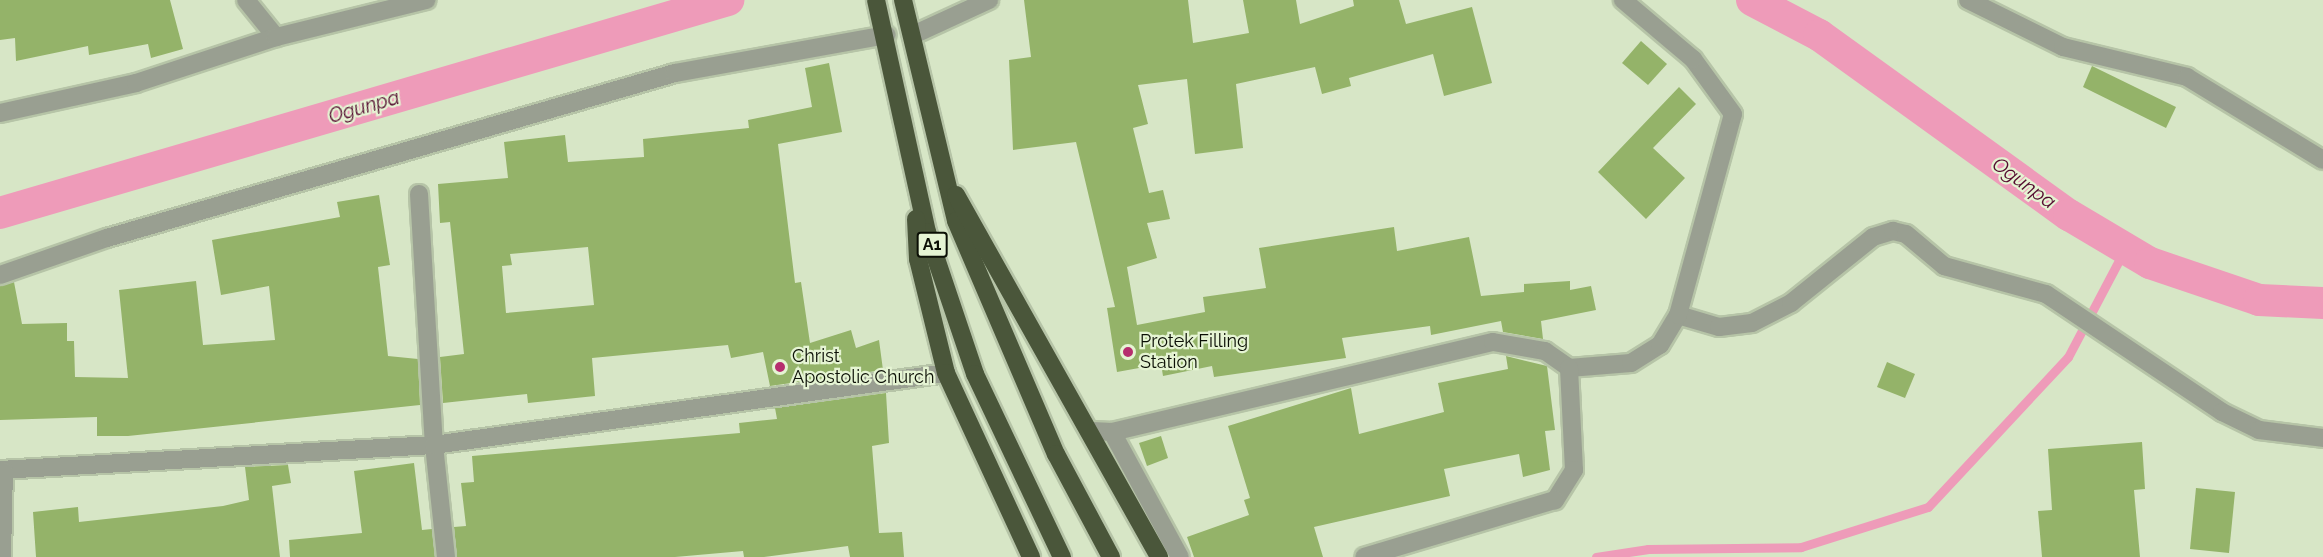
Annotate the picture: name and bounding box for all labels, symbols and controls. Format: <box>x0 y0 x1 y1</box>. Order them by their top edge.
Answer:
water label: Ogunpa <box>326 85 402 129</box>
water label: Ogunpa <box>1988 152 2060 214</box>
road number: A1 <box>916 232 948 258</box>
place label: Protek Filling Station <box>1140 331 1248 374</box>
marker: Protek Filling Station <box>1121 345 1135 359</box>
place label: Christ Apostolic Church <box>792 346 934 388</box>
marker: Christ Apostolic Church <box>773 360 787 374</box>

